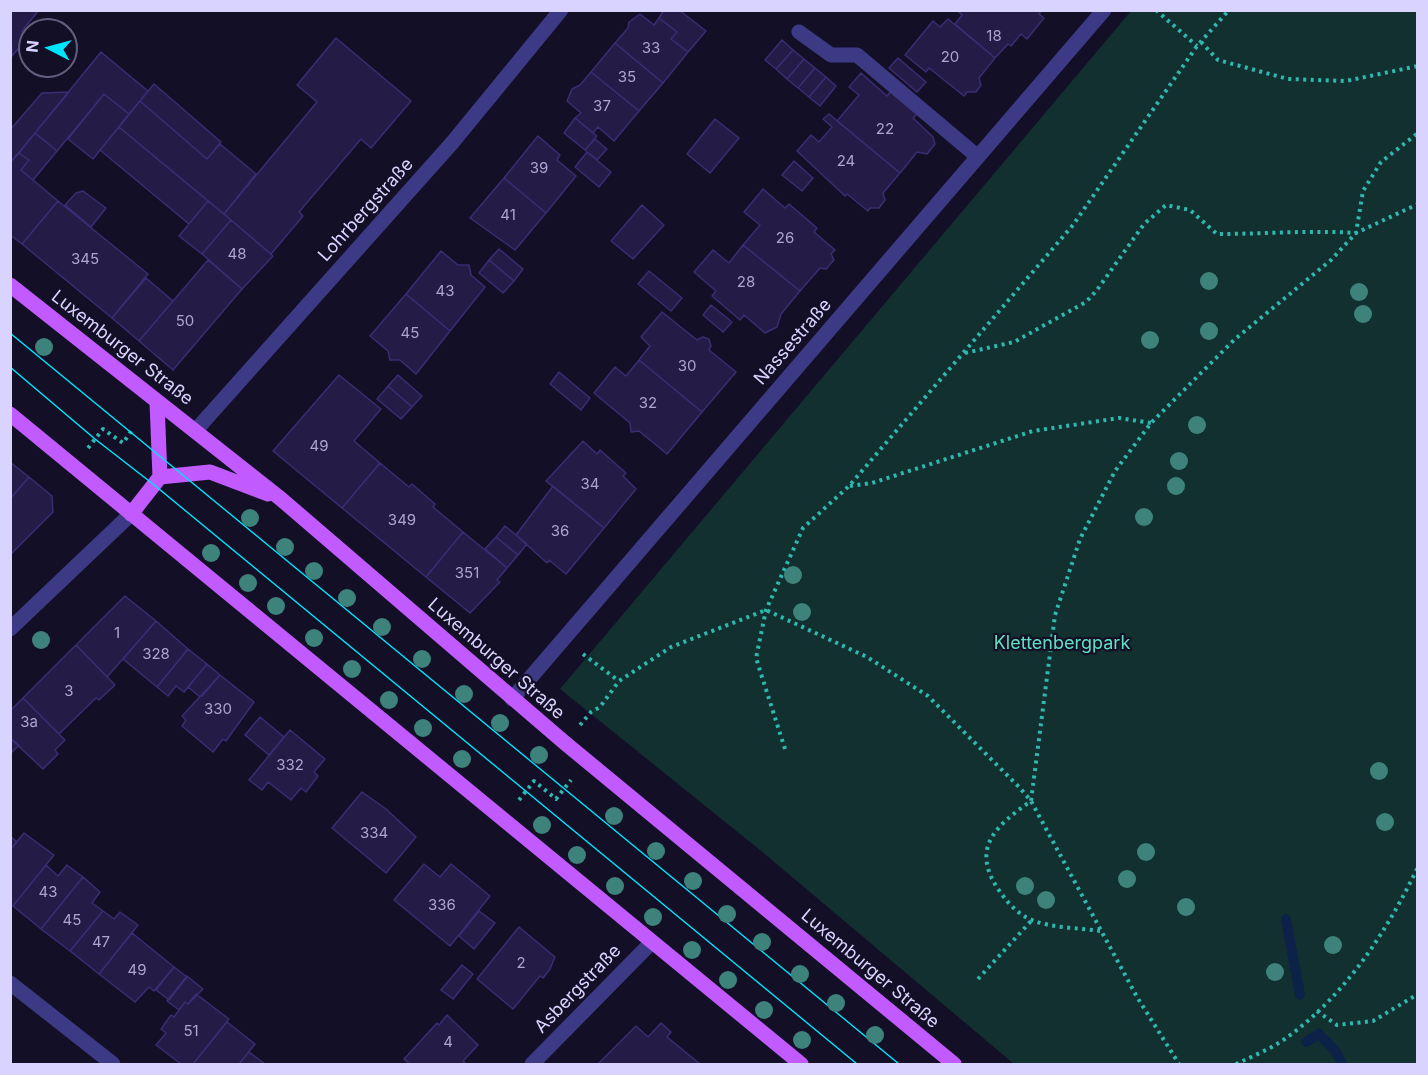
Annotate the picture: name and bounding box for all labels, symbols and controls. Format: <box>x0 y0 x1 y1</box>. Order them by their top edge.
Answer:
north arrow <box>18 18 78 78</box>
house number: 18 <box>986 27 1002 45</box>
text: N <box>22 39 43 53</box>
house number: 33 <box>642 39 660 57</box>
house number: 20 <box>941 48 959 66</box>
house number: 35 <box>618 68 636 86</box>
house number: 37 <box>593 97 611 115</box>
house number: 22 <box>876 120 894 138</box>
house number: 24 <box>837 152 855 170</box>
street label: Lohrbergstraße <box>314 154 418 266</box>
house number: 39 <box>530 159 548 177</box>
house number: 41 <box>500 206 516 224</box>
house number: 26 <box>776 229 794 247</box>
house number: 48 <box>228 245 246 263</box>
house number: 345 <box>71 250 99 268</box>
house number: 28 <box>737 273 755 291</box>
house number: 43 <box>436 282 454 300</box>
street label: Luxemburger Straße <box>47 286 197 410</box>
street label: Nassestraße <box>750 295 836 389</box>
house number: 50 <box>176 312 194 330</box>
house number: 45 <box>401 324 419 342</box>
house number: 30 <box>678 357 696 375</box>
house number: 32 <box>639 394 657 412</box>
house number: 49 <box>310 437 328 455</box>
house number: 34 <box>581 475 599 493</box>
house number: 349 <box>388 511 416 529</box>
house number: 36 <box>551 522 569 540</box>
house number: 351 <box>455 564 479 582</box>
street label: Luxemburger Straße <box>423 594 569 724</box>
house number: 1 <box>114 624 120 642</box>
park label: Klettenbergpark <box>994 633 1130 655</box>
house number: 328 <box>142 645 170 663</box>
house number: 3 <box>64 682 74 700</box>
house number: 330 <box>204 700 232 718</box>
house number: 3a <box>20 713 38 731</box>
house number: 332 <box>276 756 304 774</box>
house number: 334 <box>360 824 388 842</box>
house number: 43 <box>39 883 57 901</box>
house number: 336 <box>428 896 456 914</box>
street label: Luxemburger Straße <box>796 905 944 1033</box>
house number: 45 <box>63 911 81 929</box>
house number: 47 <box>92 933 110 951</box>
street label: Asbergstraße <box>530 940 626 1038</box>
house number: 2 <box>516 954 526 972</box>
house number: 49 <box>128 961 146 979</box>
house number: 51 <box>183 1022 199 1040</box>
house number: 4 <box>443 1033 453 1051</box>

